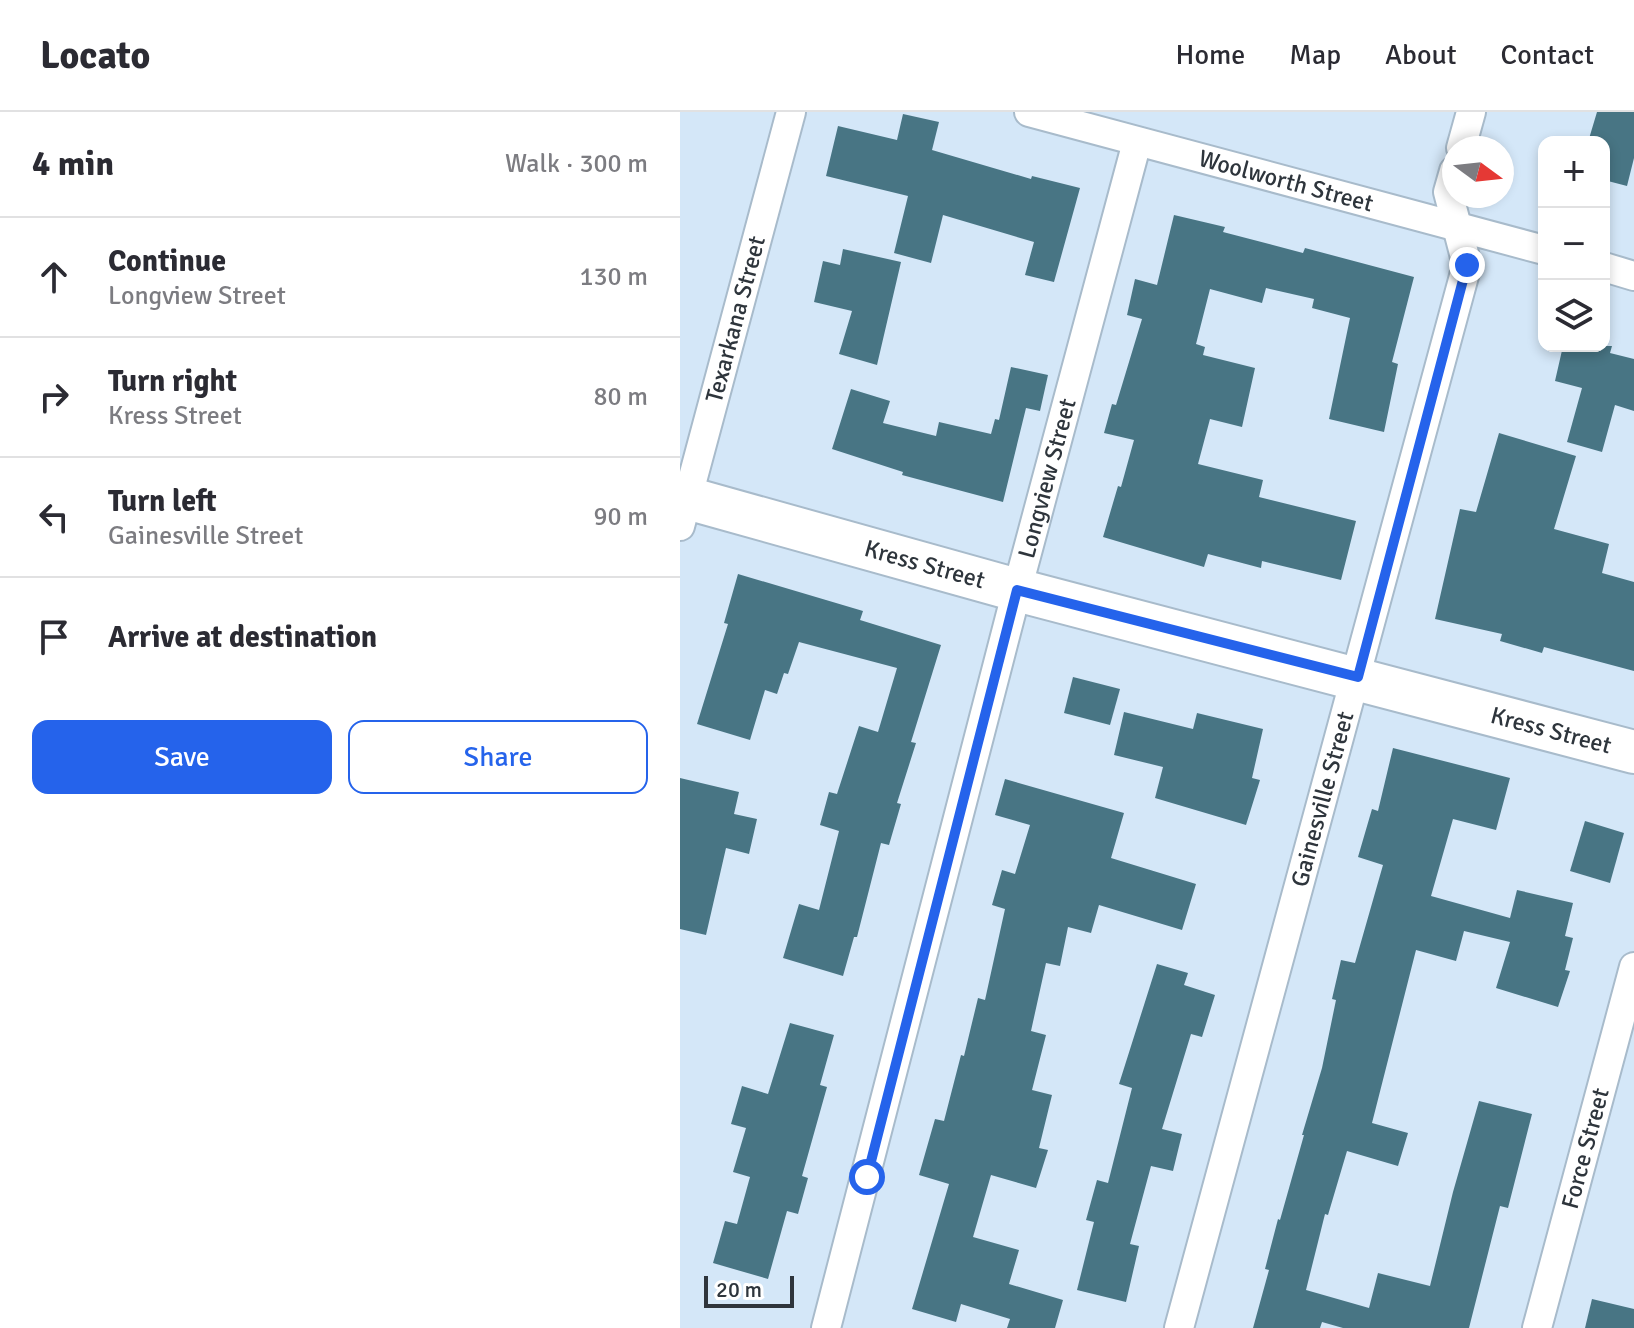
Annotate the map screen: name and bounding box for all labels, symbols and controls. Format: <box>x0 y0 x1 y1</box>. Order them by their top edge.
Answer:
text: Locato <box>40 32 150 79</box>
text: Home <box>1176 38 1245 72</box>
text: Map <box>1289 38 1341 72</box>
text: About <box>1385 38 1457 72</box>
text: Contact <box>1501 38 1594 72</box>
north arrow <box>1442 136 1514 208</box>
map controls <box>1538 136 1610 352</box>
button: + <box>1538 136 1610 208</box>
text: 4 min <box>32 143 114 185</box>
street label: Woolworth Street <box>1195 143 1377 219</box>
text: Walk · 300 m <box>505 148 648 180</box>
button: − <box>1538 208 1610 280</box>
street label: Texarkana Street <box>699 233 772 406</box>
text: Continue <box>108 243 226 280</box>
route end <box>1449 247 1485 283</box>
icon: ahead <box>32 255 76 299</box>
text: 130 m <box>579 261 648 293</box>
text: Longview Street <box>108 280 286 312</box>
button: layers <box>1538 280 1610 352</box>
text: Turn right <box>108 363 237 400</box>
icon: right <box>32 375 76 419</box>
text: 80 m <box>593 381 648 413</box>
street label: Longview Street <box>1011 395 1083 561</box>
text: Kress Street <box>108 400 242 432</box>
text: Turn left <box>108 483 217 520</box>
icon: left <box>32 495 76 539</box>
text: 90 m <box>593 501 648 533</box>
text: Gainesville Street <box>108 520 303 552</box>
street label: Kress Street <box>861 533 988 595</box>
icon: arrive <box>32 615 76 659</box>
text: Arrive at destination <box>108 619 377 656</box>
street label: Kress Street <box>1487 700 1615 760</box>
street label: Gainesville Street <box>1284 708 1360 890</box>
button: Save <box>32 720 332 794</box>
button: Share <box>348 720 648 794</box>
street label: Force Street <box>1555 1085 1616 1212</box>
route start <box>849 1159 885 1195</box>
scale bar <box>704 1272 794 1308</box>
text: 20 m <box>716 1276 762 1303</box>

